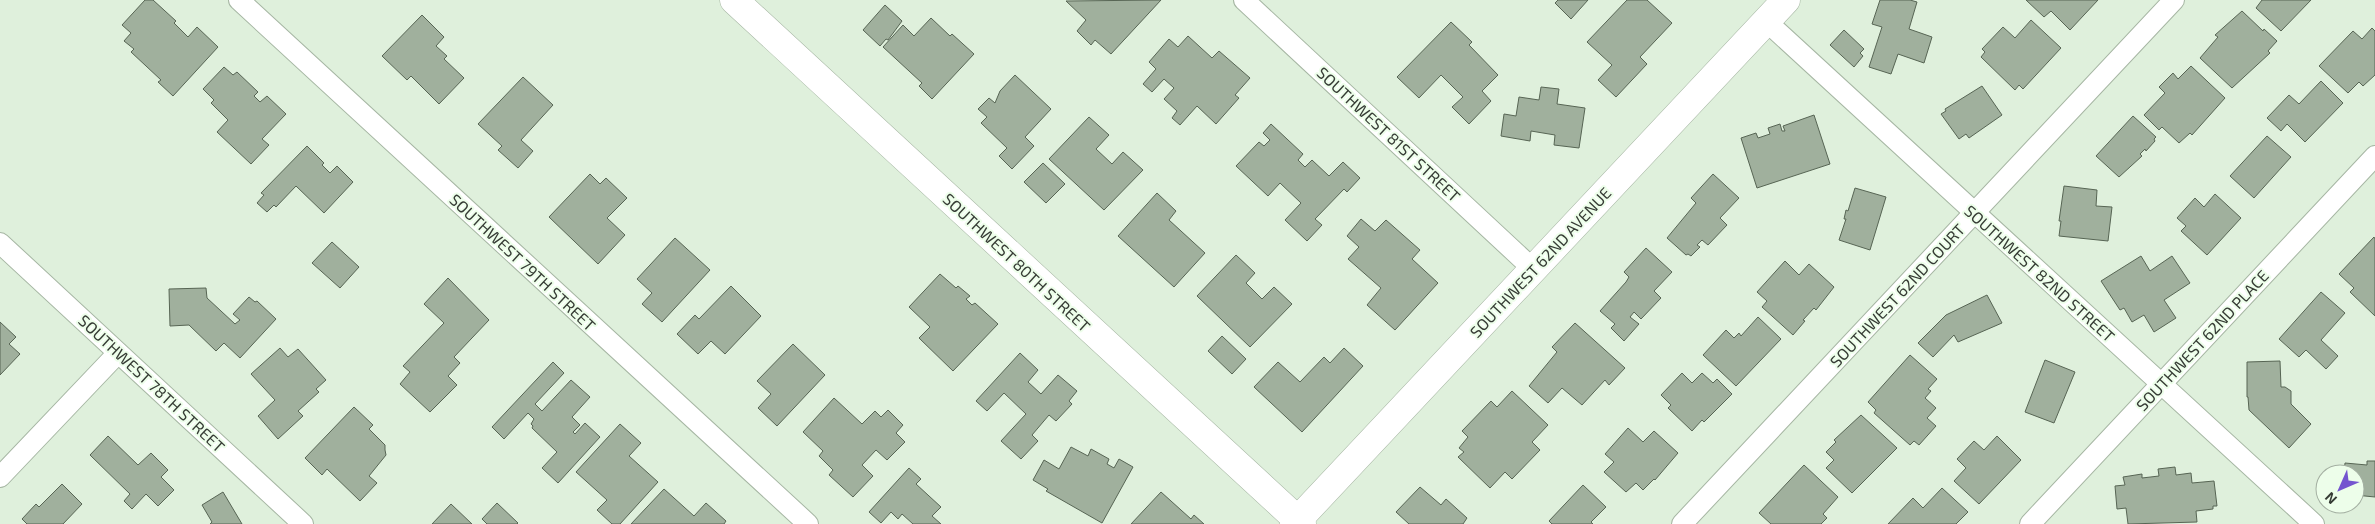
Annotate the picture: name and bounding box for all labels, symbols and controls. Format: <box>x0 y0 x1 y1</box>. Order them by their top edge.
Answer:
street label: SOUTHWEST 81ST STREET <box>1313 63 1465 205</box>
street label: SOUTHWEST 62ND AVENUE <box>1465 183 1615 341</box>
street label: SOUTHWEST 80TH STREET <box>940 189 1094 335</box>
street label: SOUTHWEST 79TH STREET <box>446 190 600 334</box>
street label: SOUTHWEST 82ND STREET <box>1961 201 2119 345</box>
street label: SOUTHWEST 62ND COURT <box>1826 219 1968 371</box>
street label: SOUTHWEST 62ND PLACE <box>2132 266 2272 414</box>
street label: SOUTHWEST 78TH STREET <box>75 310 229 456</box>
north arrow <box>2315 464 2365 514</box>
text: N <box>2321 489 2340 508</box>

